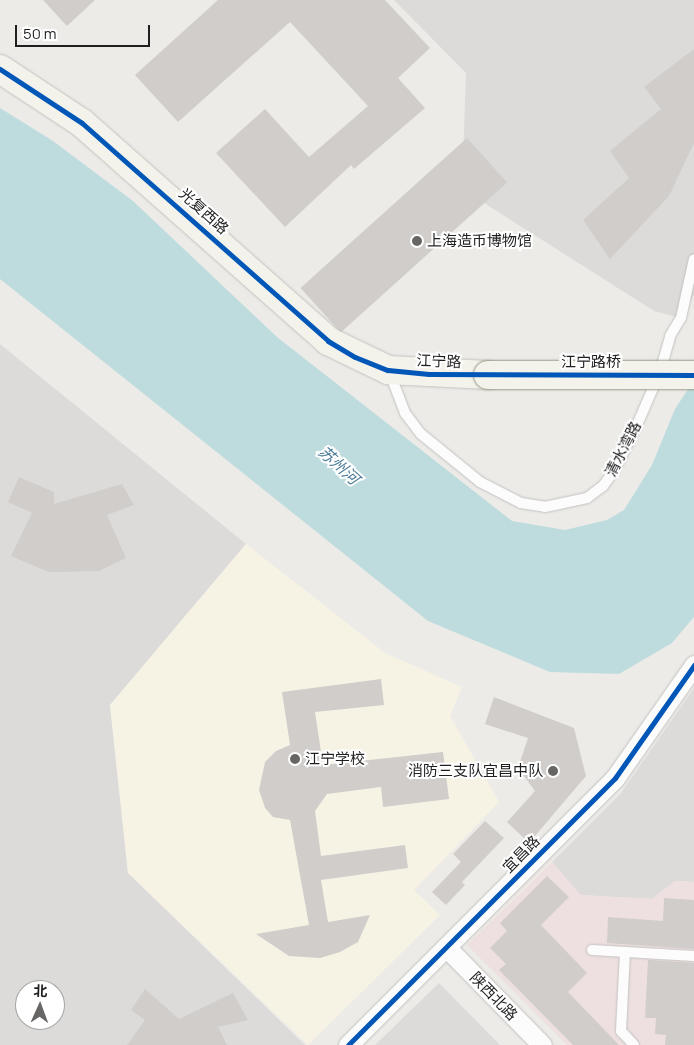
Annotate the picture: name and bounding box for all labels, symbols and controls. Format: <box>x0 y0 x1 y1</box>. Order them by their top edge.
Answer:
scale bar <box>18 15 152 47</box>
text: 50 m <box>23 23 57 44</box>
street label: 光复西路 <box>176 184 232 238</box>
place label: 上海造币博物馆 <box>427 232 532 250</box>
marker: 上海造币博物馆 <box>411 235 423 247</box>
street label: 江宁路 <box>416 351 462 371</box>
street label: 江宁路桥 <box>561 353 621 371</box>
street label: 清水湾路 <box>601 418 645 480</box>
water label: 苏州河 <box>315 442 363 488</box>
place label: 江宁学校 <box>305 750 365 768</box>
marker: 江宁学校 <box>289 753 301 765</box>
place label: 消防三支队宜昌中队 <box>408 762 543 780</box>
marker: 消防三支队宜昌中队 <box>547 765 559 777</box>
street label: 宜昌路 <box>499 832 543 876</box>
street label: 陕西北路 <box>467 968 521 1024</box>
north arrow <box>15 980 65 1030</box>
text: 北 <box>33 981 48 1000</box>

